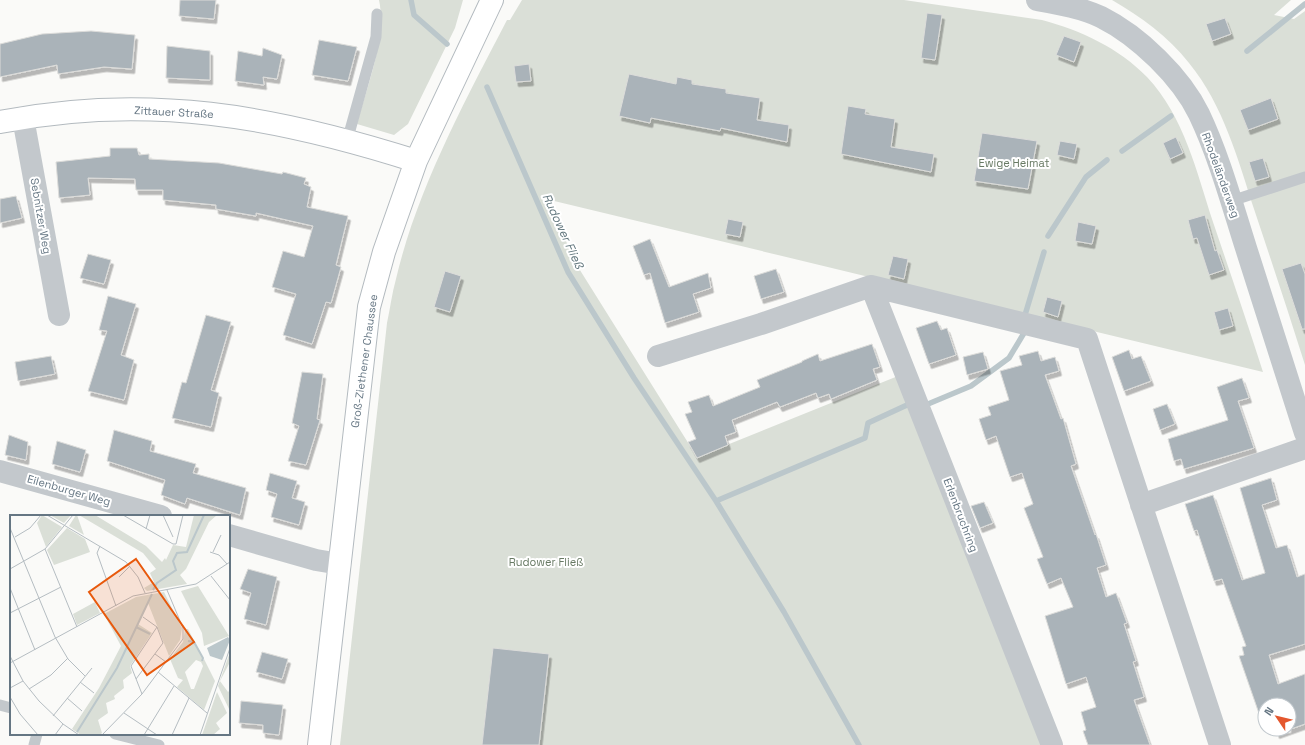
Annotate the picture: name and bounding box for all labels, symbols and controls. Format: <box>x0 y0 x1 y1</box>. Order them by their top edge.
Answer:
street label: Zittauer Straße <box>134 103 214 121</box>
street label: Rhodeländerweg <box>1199 130 1243 220</box>
park label: Ewige Heimat <box>978 156 1050 170</box>
street label: Sebnitzer Weg <box>27 177 55 255</box>
water label: Rudower Fließ <box>539 191 588 272</box>
street label: Groß-Ziethener Chaussee <box>348 293 380 429</box>
street label: Eilenburger Weg <box>26 471 112 509</box>
street label: Erlenbruchring <box>940 476 982 554</box>
inset map <box>10 515 230 735</box>
park label: Rudower Fließ <box>509 555 583 569</box>
north arrow <box>1257 697 1297 737</box>
text: N <box>1261 704 1277 718</box>

